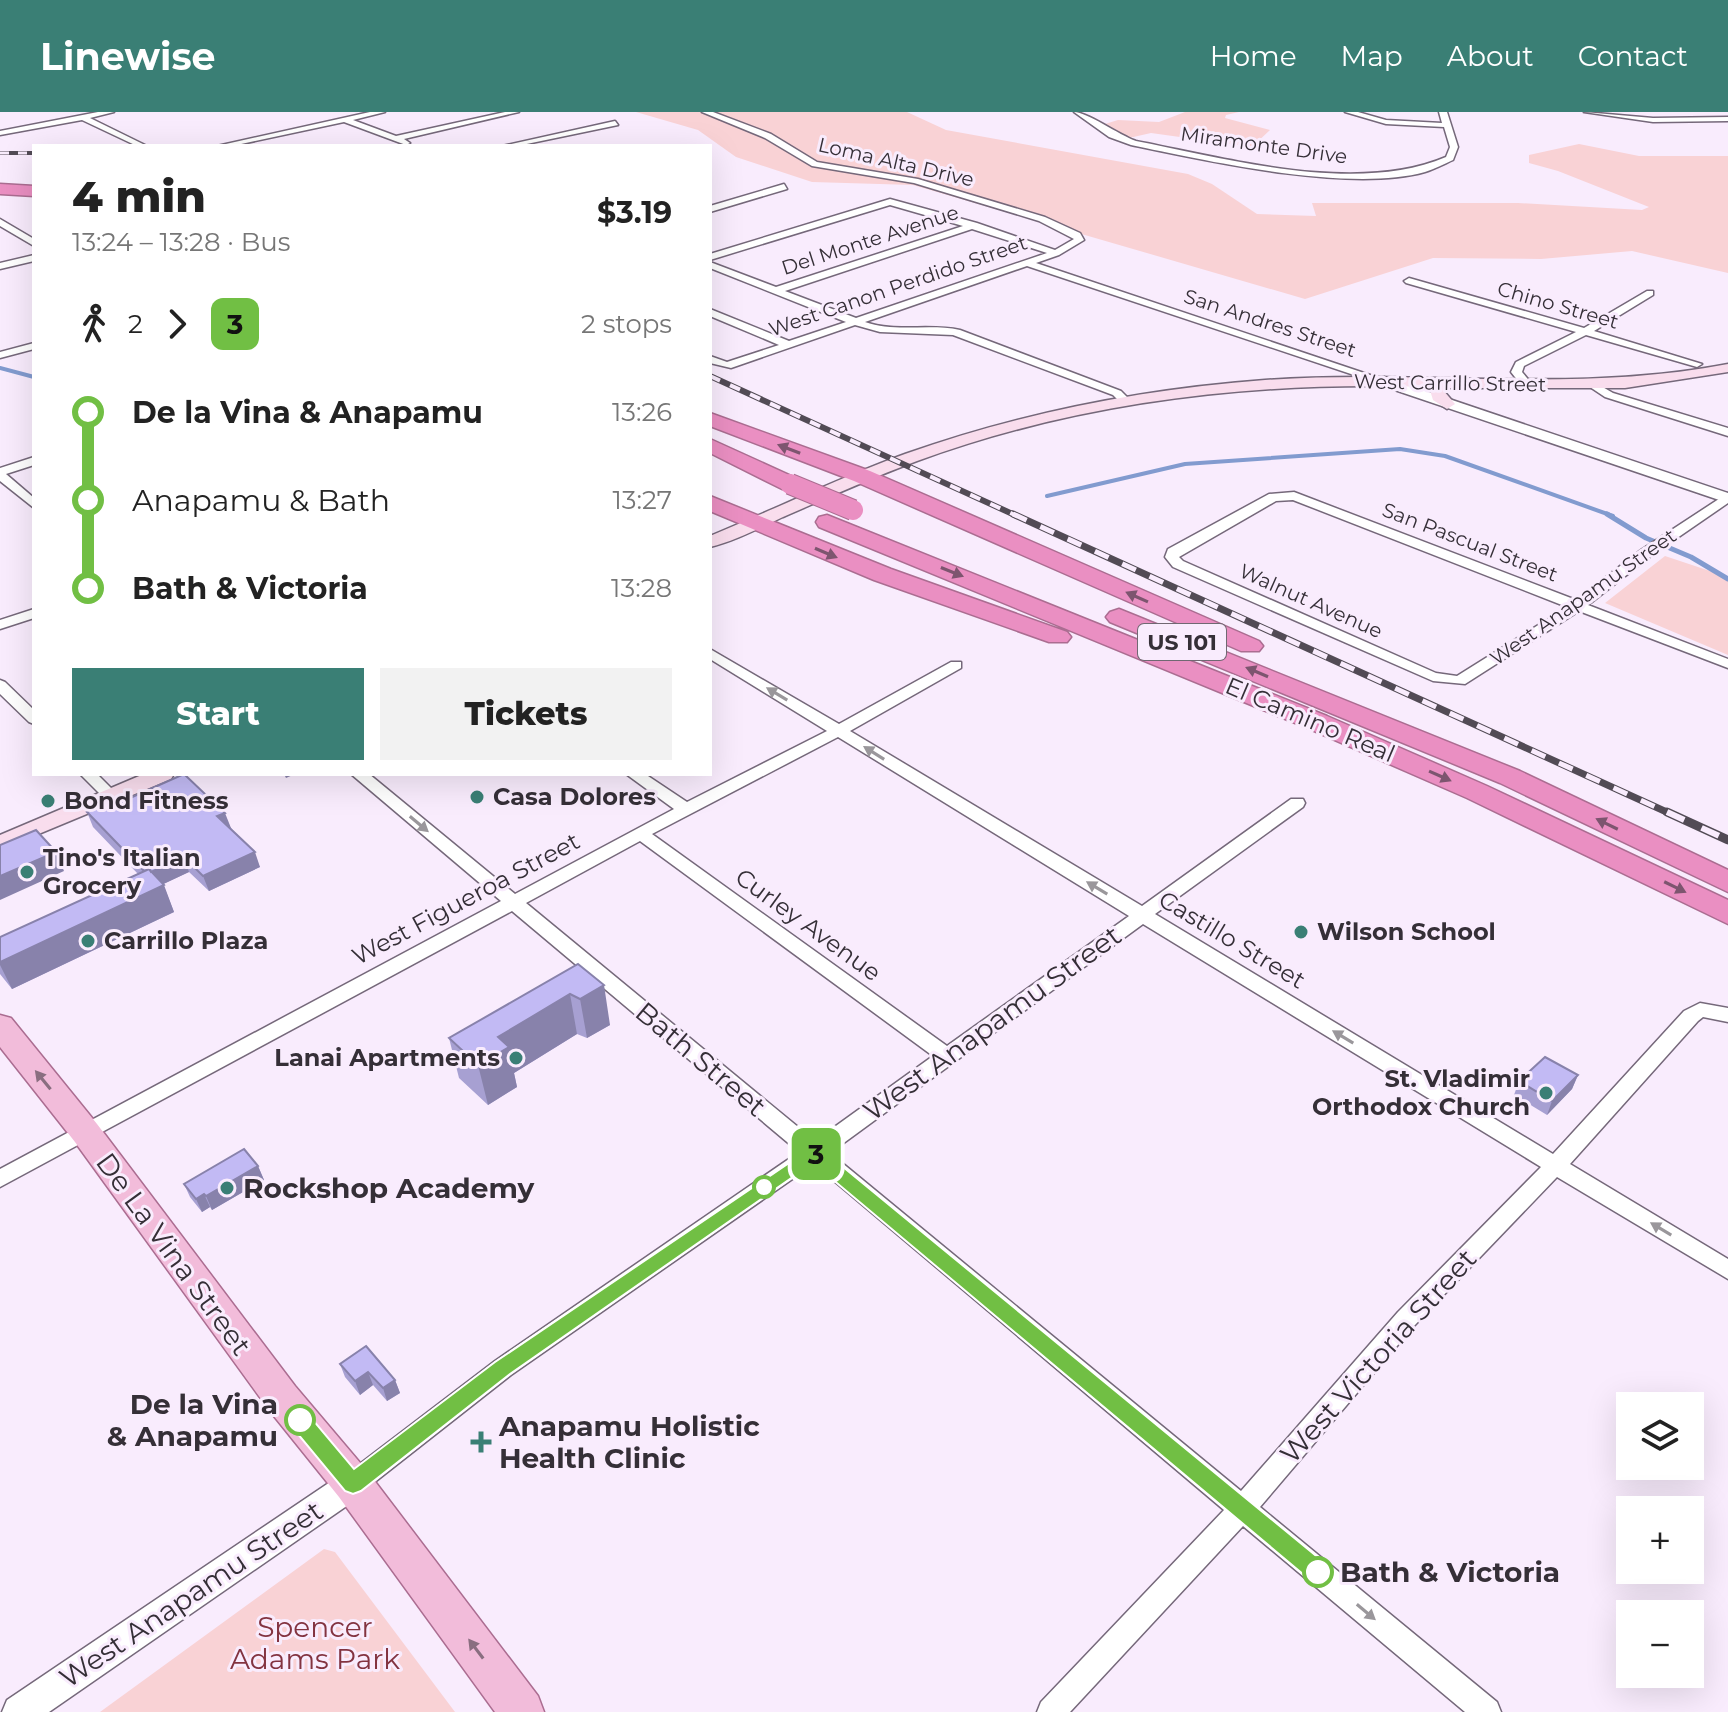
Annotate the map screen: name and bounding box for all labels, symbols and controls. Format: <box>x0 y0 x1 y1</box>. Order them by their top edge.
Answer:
text: Linewise <box>40 33 216 80</box>
text: Home <box>1210 39 1297 73</box>
text: Map <box>1341 39 1403 73</box>
text: About <box>1447 39 1534 73</box>
text: Contact <box>1578 39 1688 73</box>
street label: Miramonte Drive <box>1179 121 1349 169</box>
street label: Loma Alta Drive <box>816 132 976 192</box>
text: 4 min <box>72 169 206 223</box>
text: $3.19 <box>597 194 672 231</box>
street label: Del Monte Avenue <box>778 200 962 280</box>
text: 13:24 – 13:28 · Bus <box>72 226 290 258</box>
street label: West Canon Perdido Street <box>766 230 1030 342</box>
street label: Chino Street <box>1495 276 1621 334</box>
street label: San Andres Street <box>1181 284 1359 362</box>
icon: walk <box>72 302 116 346</box>
icon: forward <box>155 302 199 346</box>
text: 3 <box>227 307 243 341</box>
text: 2 <box>128 308 143 340</box>
text: 2 stops <box>581 308 672 340</box>
street label: West Carrillo Street <box>1354 369 1546 397</box>
text: De la Vina & Anapamu <box>132 394 483 431</box>
text: 13:26 <box>612 396 672 428</box>
one-way arrow <box>777 442 801 455</box>
text: Anapamu & Bath <box>132 482 390 519</box>
text: 13:27 <box>612 484 672 516</box>
street label: San Pascual Street <box>1379 497 1561 587</box>
street label: West Anapamu Street <box>1485 524 1681 670</box>
one-way arrow <box>814 547 838 560</box>
street label: Walnut Avenue <box>1236 559 1386 643</box>
one-way arrow <box>940 565 964 578</box>
text: Bath & Victoria <box>132 570 368 607</box>
text: 13:28 <box>611 572 672 604</box>
one-way arrow <box>1125 590 1149 604</box>
road number: US 101 <box>1138 624 1226 660</box>
one-way arrow <box>1245 665 1269 678</box>
button: Start <box>72 668 364 760</box>
button: Tickets <box>380 668 672 760</box>
street label: El Camino Real <box>1221 671 1399 768</box>
one-way arrow <box>766 686 787 701</box>
one-way arrow <box>863 747 885 761</box>
one-way arrow <box>1428 769 1452 783</box>
place label: Casa Dolores <box>493 782 656 811</box>
place label: Bond Fitness <box>64 786 229 815</box>
marker: Casa Dolores <box>468 788 486 806</box>
marker: Bond Fitness <box>39 792 57 810</box>
one-way arrow <box>408 815 428 832</box>
one-way arrow <box>1596 817 1619 831</box>
street label: West Figueroa Street <box>347 826 585 971</box>
place label: Tino's Italian Grocery <box>43 843 201 900</box>
street label: Curley Avenue <box>730 862 887 987</box>
marker: Tino's Italian Grocery <box>18 863 36 881</box>
one-way arrow <box>1663 880 1687 894</box>
one-way arrow <box>1086 881 1108 895</box>
street label: Castillo Street <box>1154 884 1311 995</box>
place label: Wilson School <box>1317 917 1496 946</box>
street label: West Anapamu Street <box>856 918 1128 1128</box>
marker: Wilson School <box>1292 923 1310 941</box>
place label: Carrillo Plaza <box>104 926 268 955</box>
marker: Carrillo Plaza <box>79 932 97 950</box>
street label: Bath Street <box>629 995 773 1123</box>
one-way arrow <box>1332 1030 1354 1044</box>
place label: Lanai Apartments <box>274 1043 500 1072</box>
marker: Lanai Apartments <box>507 1049 525 1067</box>
place label: St. Vladimir Orthodox Church <box>1312 1064 1530 1121</box>
one-way arrow <box>36 1070 52 1090</box>
marker: St. Vladimir Orthodox Church <box>1537 1084 1555 1102</box>
line badge: 3 <box>790 1128 842 1180</box>
text: 3 <box>808 1137 824 1171</box>
street label: De La Vina Street <box>89 1146 259 1362</box>
place label: Rockshop Academy <box>243 1171 535 1205</box>
unlabelled marker <box>753 1176 775 1198</box>
marker: Rockshop Academy <box>218 1179 236 1197</box>
one-way arrow <box>1650 1223 1672 1237</box>
street label: West Victoria Street <box>1273 1242 1483 1470</box>
place label: De la Vina & Anapamu <box>107 1387 278 1453</box>
map controls <box>1616 1392 1704 1688</box>
button: layers <box>1616 1392 1704 1480</box>
marker: De la Vina & Anapamu <box>285 1405 315 1435</box>
place label: Anapamu Holistic Health Clinic <box>498 1409 760 1475</box>
marker: Anapamu Holistic Health Clinic <box>470 1431 492 1453</box>
street label: West Anapamu Street <box>53 1493 329 1695</box>
button: + <box>1616 1496 1704 1584</box>
place label: Bath & Victoria <box>1340 1555 1560 1589</box>
marker: Bath & Victoria <box>1303 1557 1333 1587</box>
button: − <box>1616 1600 1704 1688</box>
one-way arrow <box>1356 1603 1376 1620</box>
park label: Spencer Adams Park <box>230 1610 400 1676</box>
one-way arrow <box>468 1639 484 1660</box>

